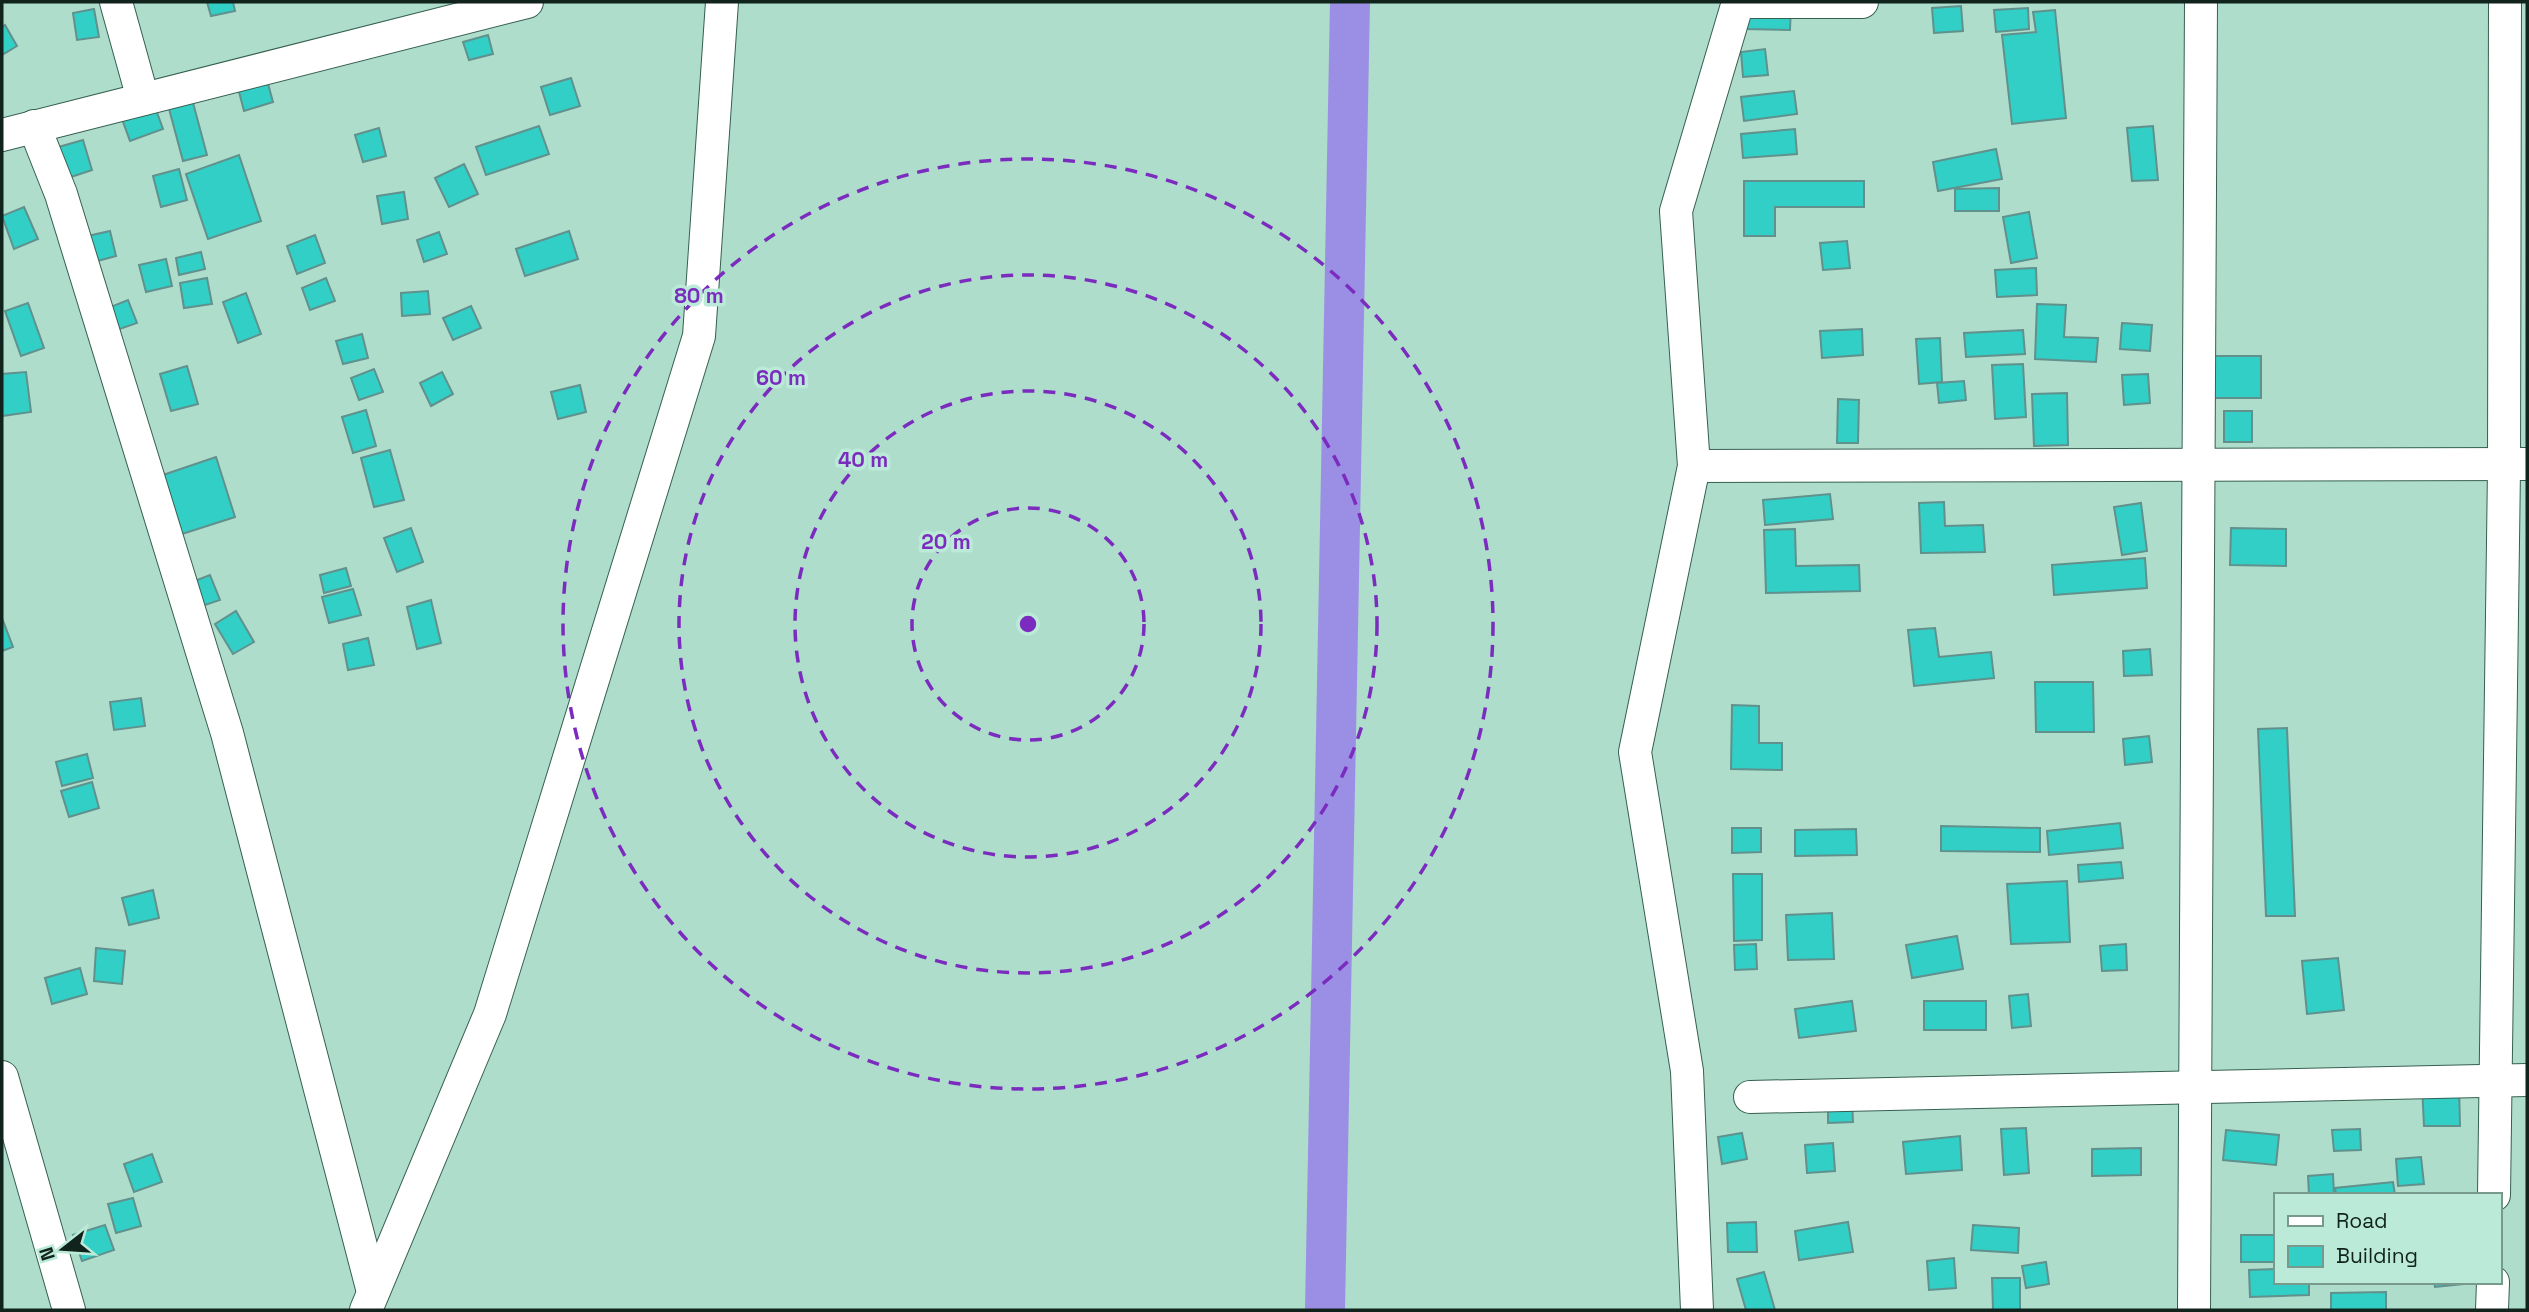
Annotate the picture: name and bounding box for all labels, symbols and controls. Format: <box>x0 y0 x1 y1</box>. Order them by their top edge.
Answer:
text: 80 m <box>674 282 724 309</box>
text: 60 m <box>756 364 806 391</box>
text: 40 m <box>838 446 888 473</box>
text: 20 m <box>921 528 971 555</box>
centre of rings <box>1016 612 1040 636</box>
legend <box>2274 1193 2501 1284</box>
text: Road <box>2336 1207 2388 1234</box>
north arrow <box>28 1214 98 1284</box>
text: Building <box>2336 1242 2418 1269</box>
text: N <box>33 1244 61 1264</box>

